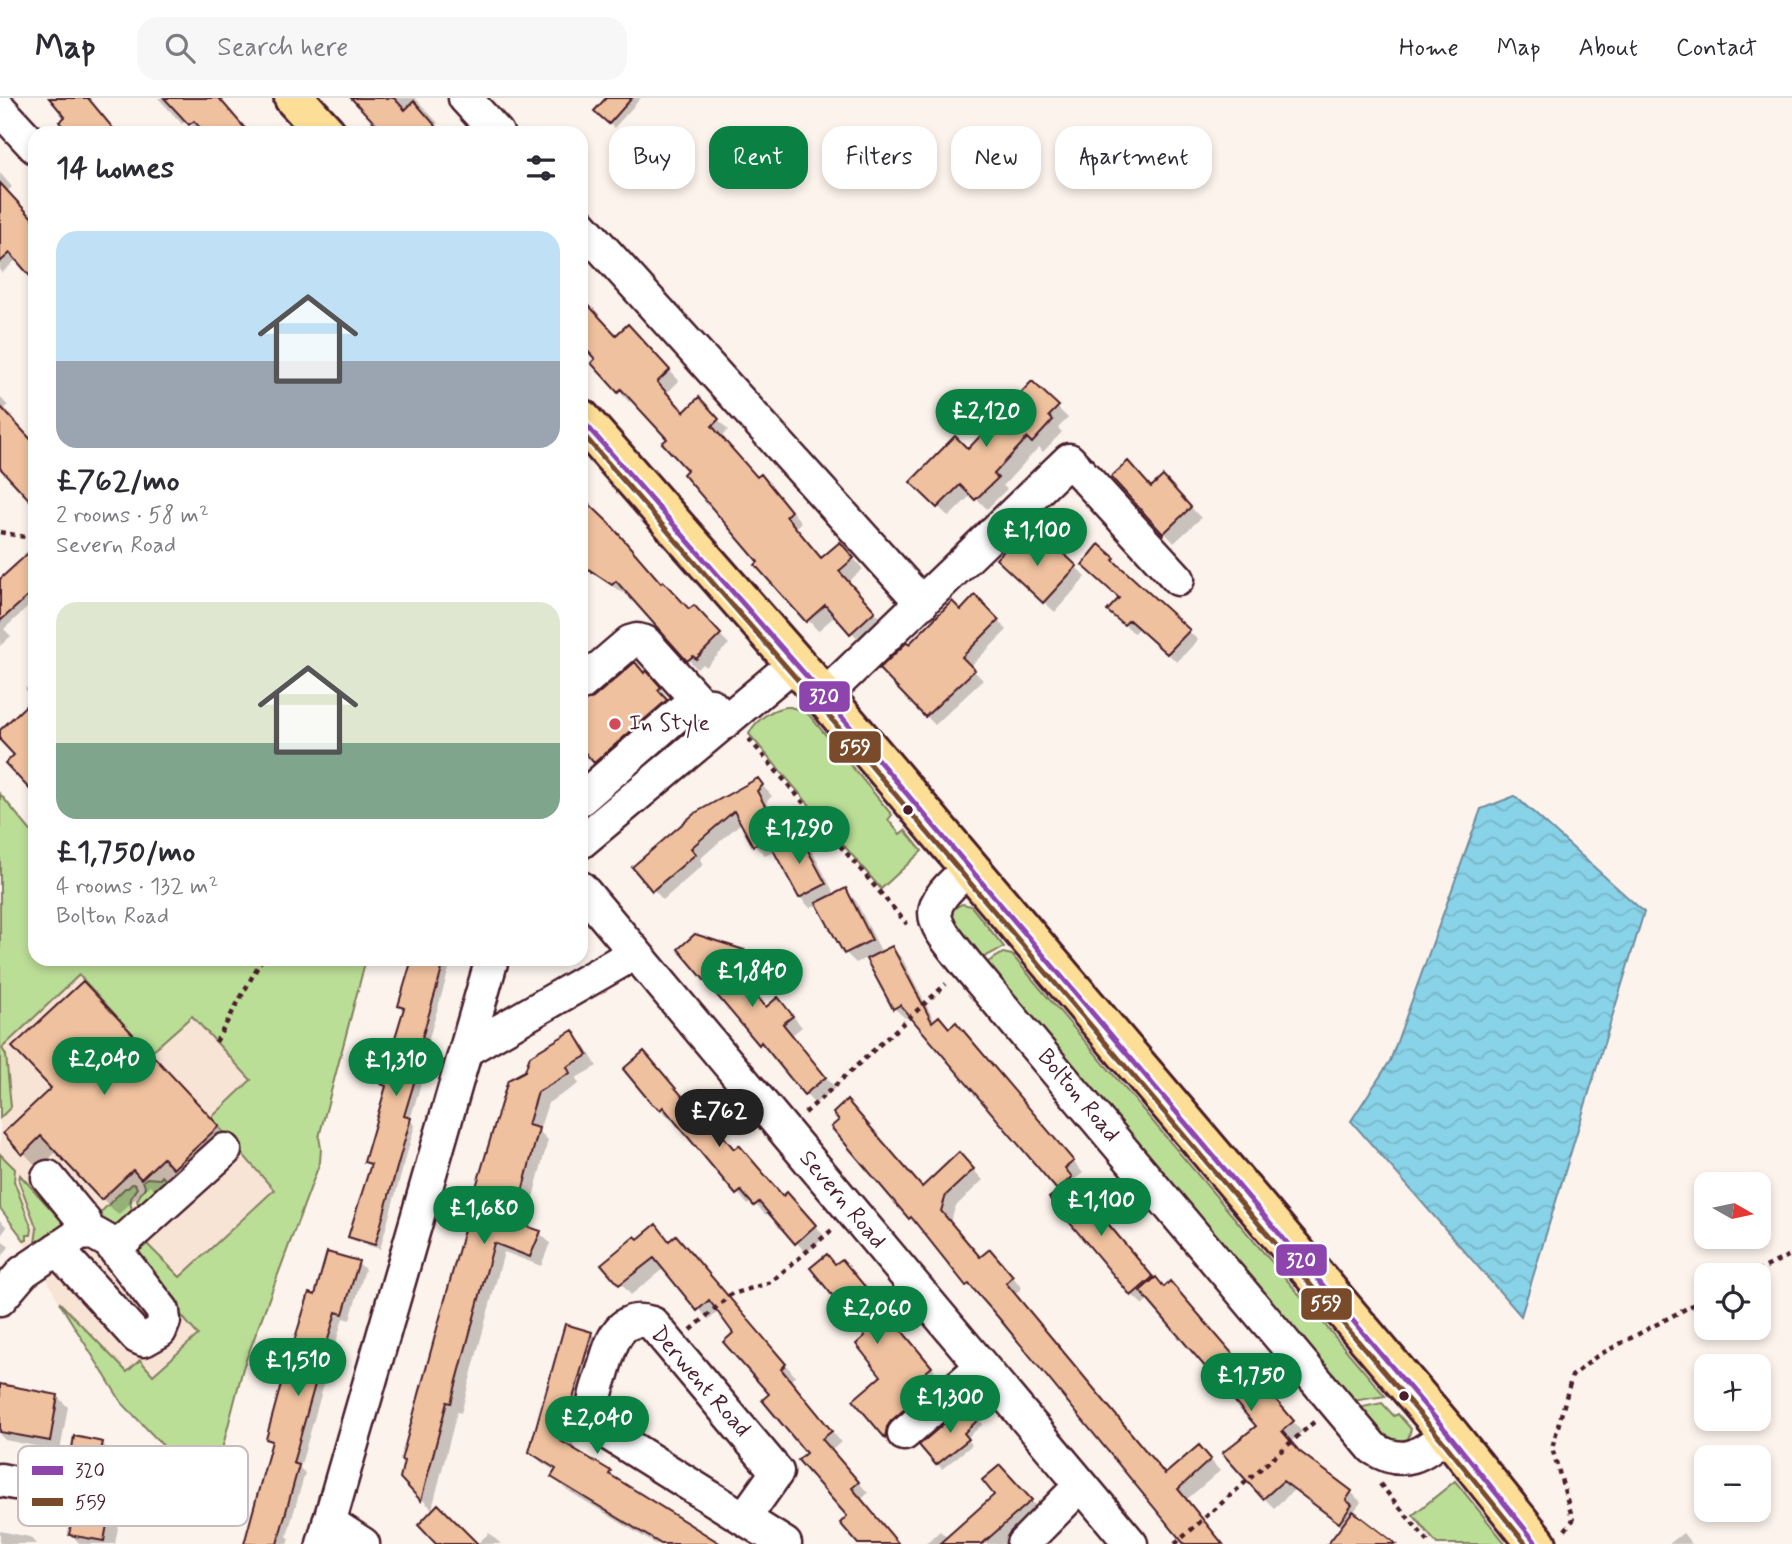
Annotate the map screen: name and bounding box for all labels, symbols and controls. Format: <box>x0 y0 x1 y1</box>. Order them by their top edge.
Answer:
search box <box>137 17 627 80</box>
text: Map <box>35 26 95 70</box>
icon: search <box>161 29 199 67</box>
text: Search here <box>217 31 348 65</box>
text: Home <box>1399 33 1459 64</box>
text: Map <box>1497 33 1541 64</box>
text: About <box>1579 33 1638 64</box>
text: Contact <box>1676 33 1757 64</box>
chip: Buy <box>609 126 695 189</box>
chip: Rent <box>709 126 808 189</box>
chip: Filters <box>822 126 937 189</box>
chip: New <box>951 126 1041 189</box>
chip: Apartment <box>1055 126 1212 189</box>
text: 14 homes <box>56 149 174 188</box>
icon: filters <box>522 149 560 187</box>
icon: home <box>245 276 371 402</box>
pin: £2,120 <box>929 390 1043 449</box>
text: £2,120 <box>952 397 1020 427</box>
text: £762/mo <box>56 462 180 501</box>
text: 2 rooms · 58 m² <box>56 501 209 531</box>
pin: £1,100 <box>980 508 1094 568</box>
text: £1,100 <box>1003 516 1071 546</box>
text: Severn Road <box>56 531 176 561</box>
icon: home <box>245 647 371 773</box>
line badge: 320 <box>798 680 851 713</box>
text: 320 <box>809 685 839 710</box>
place label: In Style <box>629 709 710 739</box>
marker: In Style <box>607 716 623 732</box>
line badge: 559 <box>828 730 882 764</box>
text: 559 <box>839 736 871 761</box>
unlabelled marker <box>901 803 915 817</box>
pin: £1,290 <box>742 806 856 866</box>
text: £1,290 <box>765 814 833 844</box>
text: £1,750/mo <box>56 833 195 872</box>
text: 4 rooms · 132 m² <box>56 872 218 902</box>
text: Bolton Road <box>56 902 169 932</box>
pin: £1,840 <box>695 950 809 1009</box>
text: £1,840 <box>717 957 787 987</box>
pin: £2,040 <box>47 1038 161 1097</box>
pin: £1,310 <box>339 1038 453 1098</box>
street label: Bolton Road <box>1030 1043 1126 1149</box>
text: £2,040 <box>68 1045 140 1075</box>
text: £1,310 <box>365 1046 427 1076</box>
pin: £762 <box>678 1090 760 1149</box>
text: £762 <box>691 1097 747 1127</box>
street label: Severn Road <box>792 1144 892 1256</box>
north arrow <box>1694 1172 1771 1250</box>
map controls <box>1694 1172 1771 1522</box>
pin: £1,100 <box>1044 1178 1158 1238</box>
pin: £1,680 <box>427 1186 541 1246</box>
text: £1,100 <box>1067 1186 1135 1216</box>
text: £1,680 <box>449 1194 519 1224</box>
line badge: 320 <box>1275 1243 1328 1277</box>
text: 320 <box>1286 1249 1316 1274</box>
button: locate <box>1694 1263 1771 1340</box>
pin: £2,060 <box>820 1286 934 1346</box>
line badge: 559 <box>1300 1287 1353 1321</box>
text: 559 <box>1310 1292 1342 1317</box>
text: £2,060 <box>842 1294 912 1324</box>
street label: Derwent Road <box>643 1320 757 1444</box>
pin: £1,510 <box>241 1338 355 1398</box>
text: £1,510 <box>265 1346 331 1376</box>
pin: £1,750 <box>1194 1354 1308 1413</box>
button: + <box>1694 1354 1771 1431</box>
text: £1,750 <box>1217 1361 1285 1391</box>
pin: £1,300 <box>893 1376 1007 1435</box>
text: £1,300 <box>916 1383 984 1413</box>
unlabelled marker <box>1397 1389 1411 1403</box>
pin: £2,040 <box>540 1396 654 1456</box>
text: £2,040 <box>561 1404 633 1434</box>
button: − <box>1694 1445 1771 1522</box>
legend <box>18 1446 248 1526</box>
text: 320 <box>75 1459 105 1484</box>
text: 559 <box>75 1491 107 1516</box>

